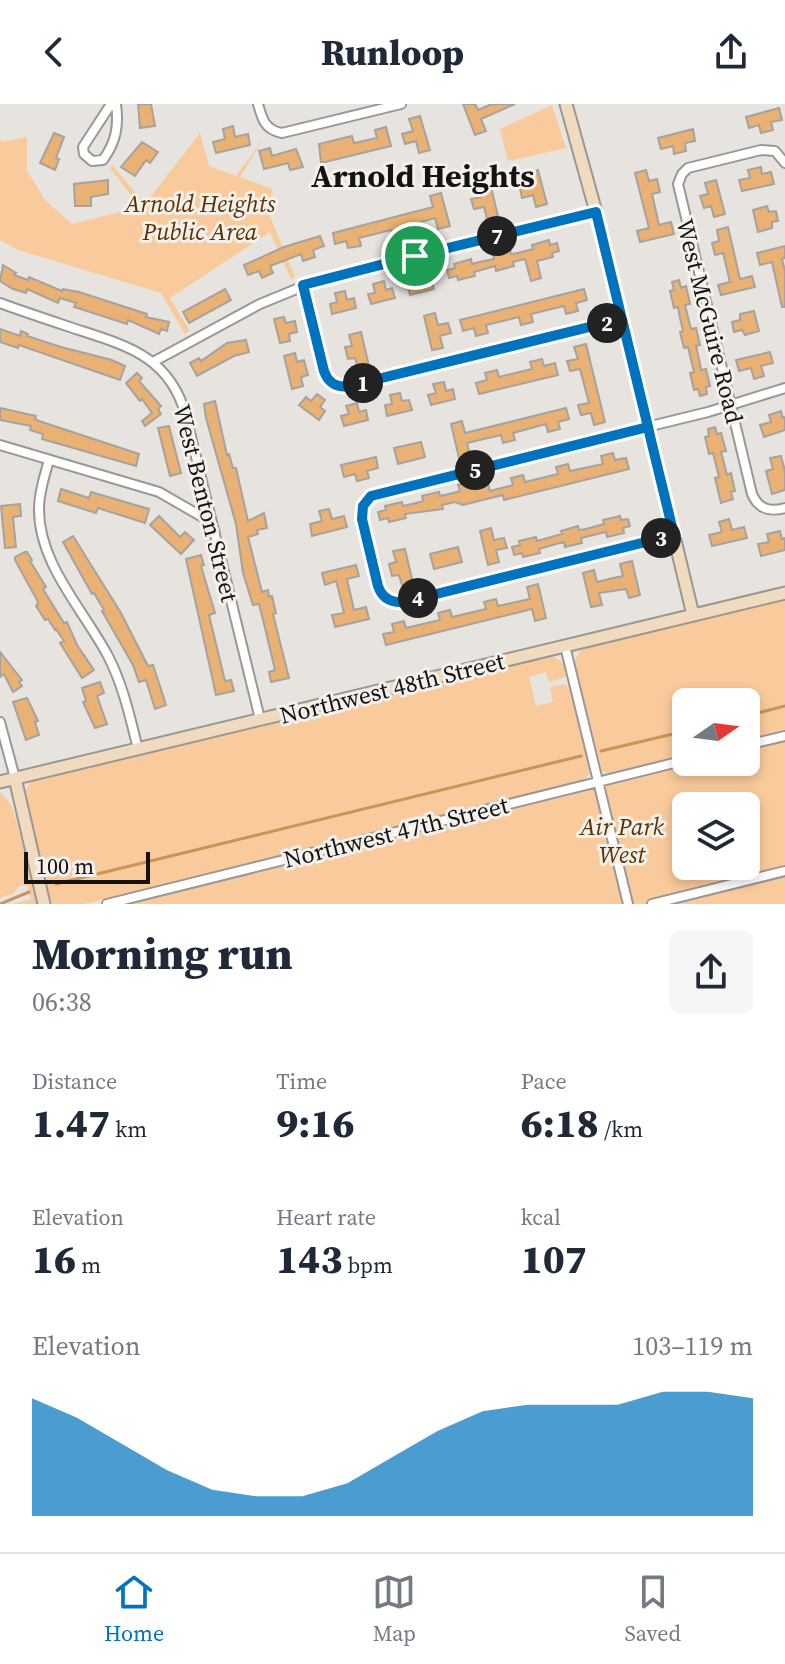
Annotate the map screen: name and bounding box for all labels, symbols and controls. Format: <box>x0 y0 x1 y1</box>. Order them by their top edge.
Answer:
text: Runloop <box>321 28 464 77</box>
icon: back <box>32 30 76 74</box>
icon: share <box>709 30 753 74</box>
district label: Arnold Heights <box>311 154 535 198</box>
park label: Arnold Heights Public Area <box>123 187 276 248</box>
street label: West McGuire Road <box>669 215 752 427</box>
pin: 7 <box>477 216 517 256</box>
text: 7 <box>491 221 503 251</box>
pin <box>381 222 449 290</box>
icon: arrive <box>393 234 437 278</box>
pin: 2 <box>587 303 627 343</box>
text: 2 <box>601 308 613 338</box>
pin: 1 <box>343 363 383 403</box>
text: 1 <box>357 368 369 398</box>
street label: West Benton Street <box>166 401 247 605</box>
pin: 5 <box>455 450 495 490</box>
text: 5 <box>469 455 481 485</box>
pin: 3 <box>641 518 681 558</box>
text: 3 <box>655 523 667 553</box>
pin: 4 <box>398 578 438 618</box>
text: 4 <box>412 583 424 613</box>
street label: Northwest 48th Street <box>276 644 508 732</box>
north arrow <box>672 688 760 776</box>
map controls <box>672 688 760 880</box>
street label: Northwest 47th Street <box>280 788 512 876</box>
button: layers <box>672 792 760 880</box>
park label: Air Park West <box>578 810 665 871</box>
scale bar <box>24 848 150 884</box>
text: 100 m <box>36 851 94 881</box>
text: Morning run <box>32 923 293 984</box>
button: share <box>669 930 753 1014</box>
text: 06:38 <box>32 984 92 1020</box>
text: Distance <box>32 1066 117 1096</box>
text: Time <box>276 1066 327 1096</box>
text: Pace <box>521 1066 567 1096</box>
text: 1.47 <box>32 1096 110 1150</box>
text: 9:16 <box>276 1096 354 1150</box>
text: 6:18 <box>521 1096 599 1150</box>
text: km <box>110 1114 147 1144</box>
text: /km <box>599 1114 643 1144</box>
text: Elevation <box>32 1202 124 1232</box>
text: Heart rate <box>276 1202 376 1232</box>
text: kcal <box>521 1202 561 1232</box>
text: 16 <box>32 1232 76 1286</box>
text: 143 <box>276 1232 342 1286</box>
text: 107 <box>521 1232 587 1286</box>
text: m <box>76 1250 101 1280</box>
text: bpm <box>342 1250 393 1280</box>
text: Elevation <box>32 1328 141 1364</box>
text: 103–119 m <box>632 1328 753 1364</box>
tab: Home <box>104 1570 164 1648</box>
tab: Map <box>372 1570 416 1648</box>
tab: Saved <box>625 1570 681 1648</box>

